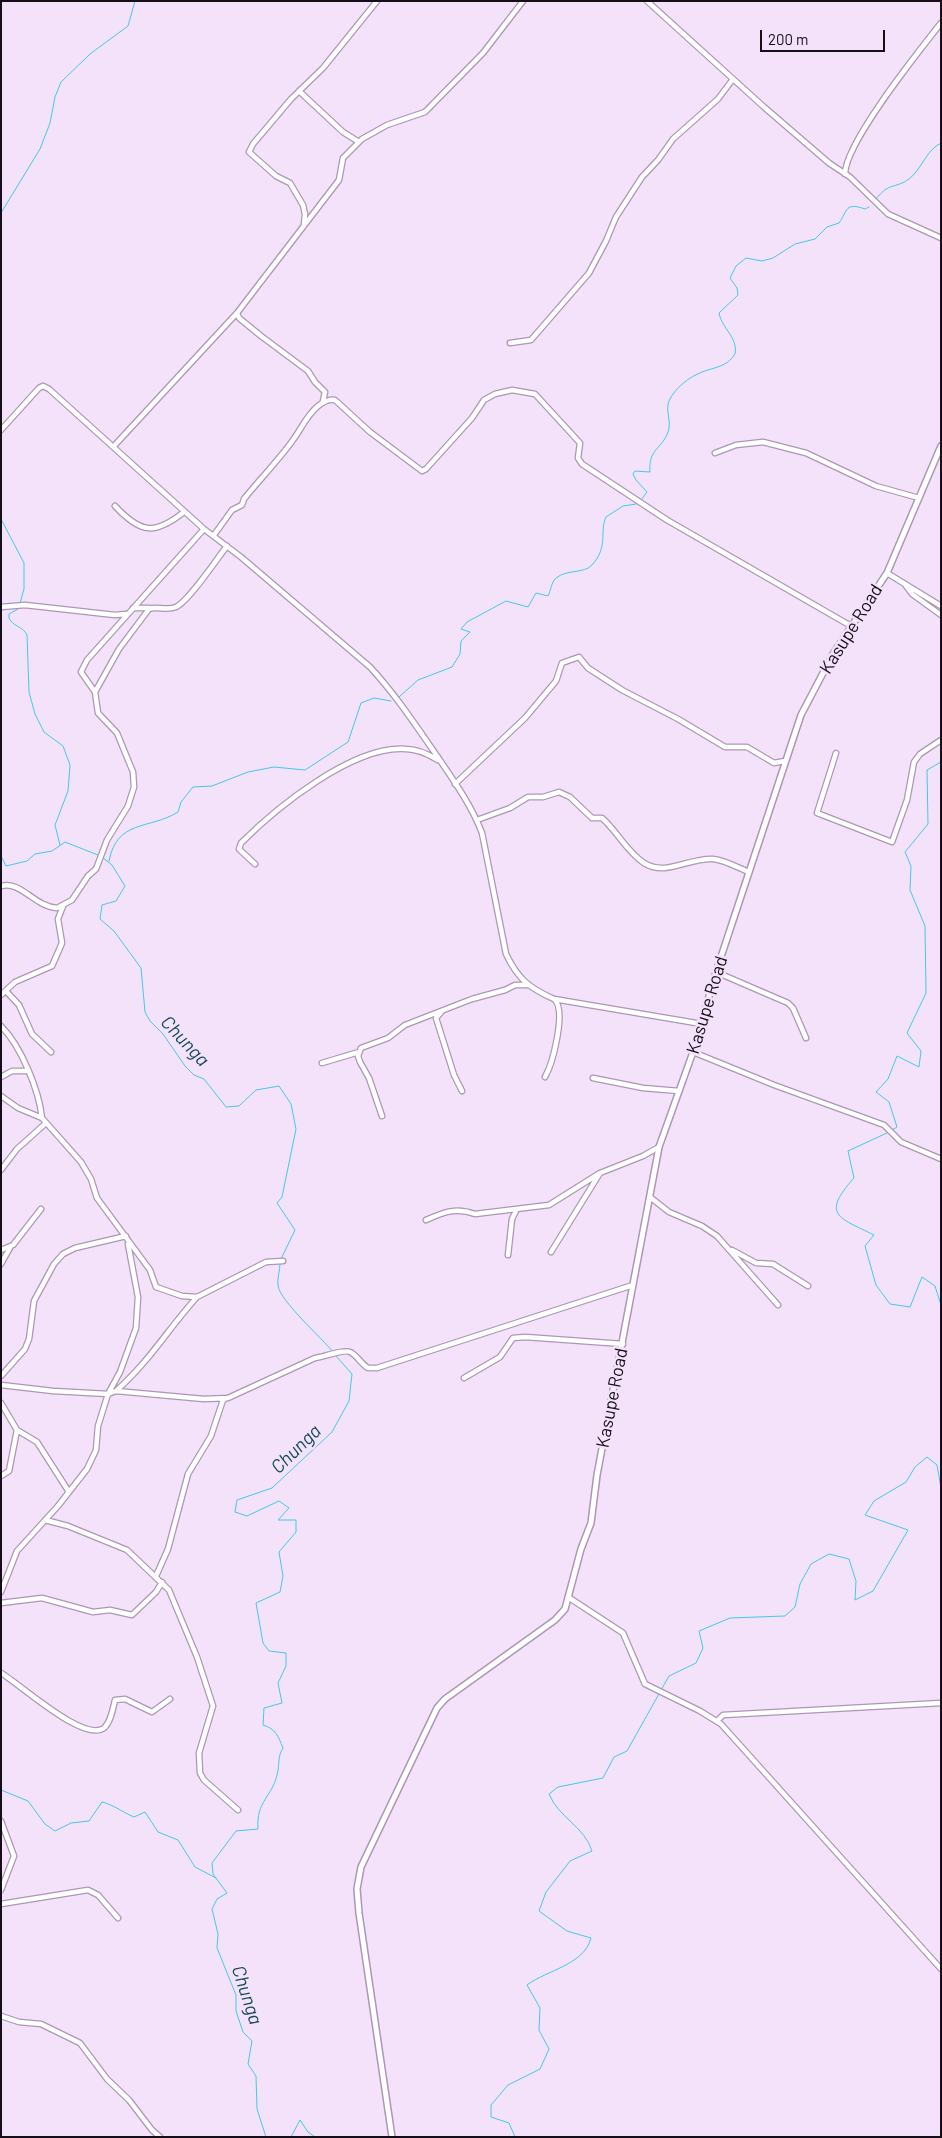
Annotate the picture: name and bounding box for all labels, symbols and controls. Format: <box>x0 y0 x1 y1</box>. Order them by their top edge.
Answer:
scale bar <box>762 20 887 52</box>
text: 200 m <box>768 30 808 48</box>
street label: Kasupe Road <box>815 580 887 678</box>
street label: Kasupe Road <box>682 953 732 1057</box>
water label: Chunga <box>156 1011 214 1071</box>
street label: Kasupe Road <box>592 1346 632 1450</box>
water label: Chunga <box>266 1420 326 1478</box>
water label: Chunga <box>227 1963 267 2027</box>

